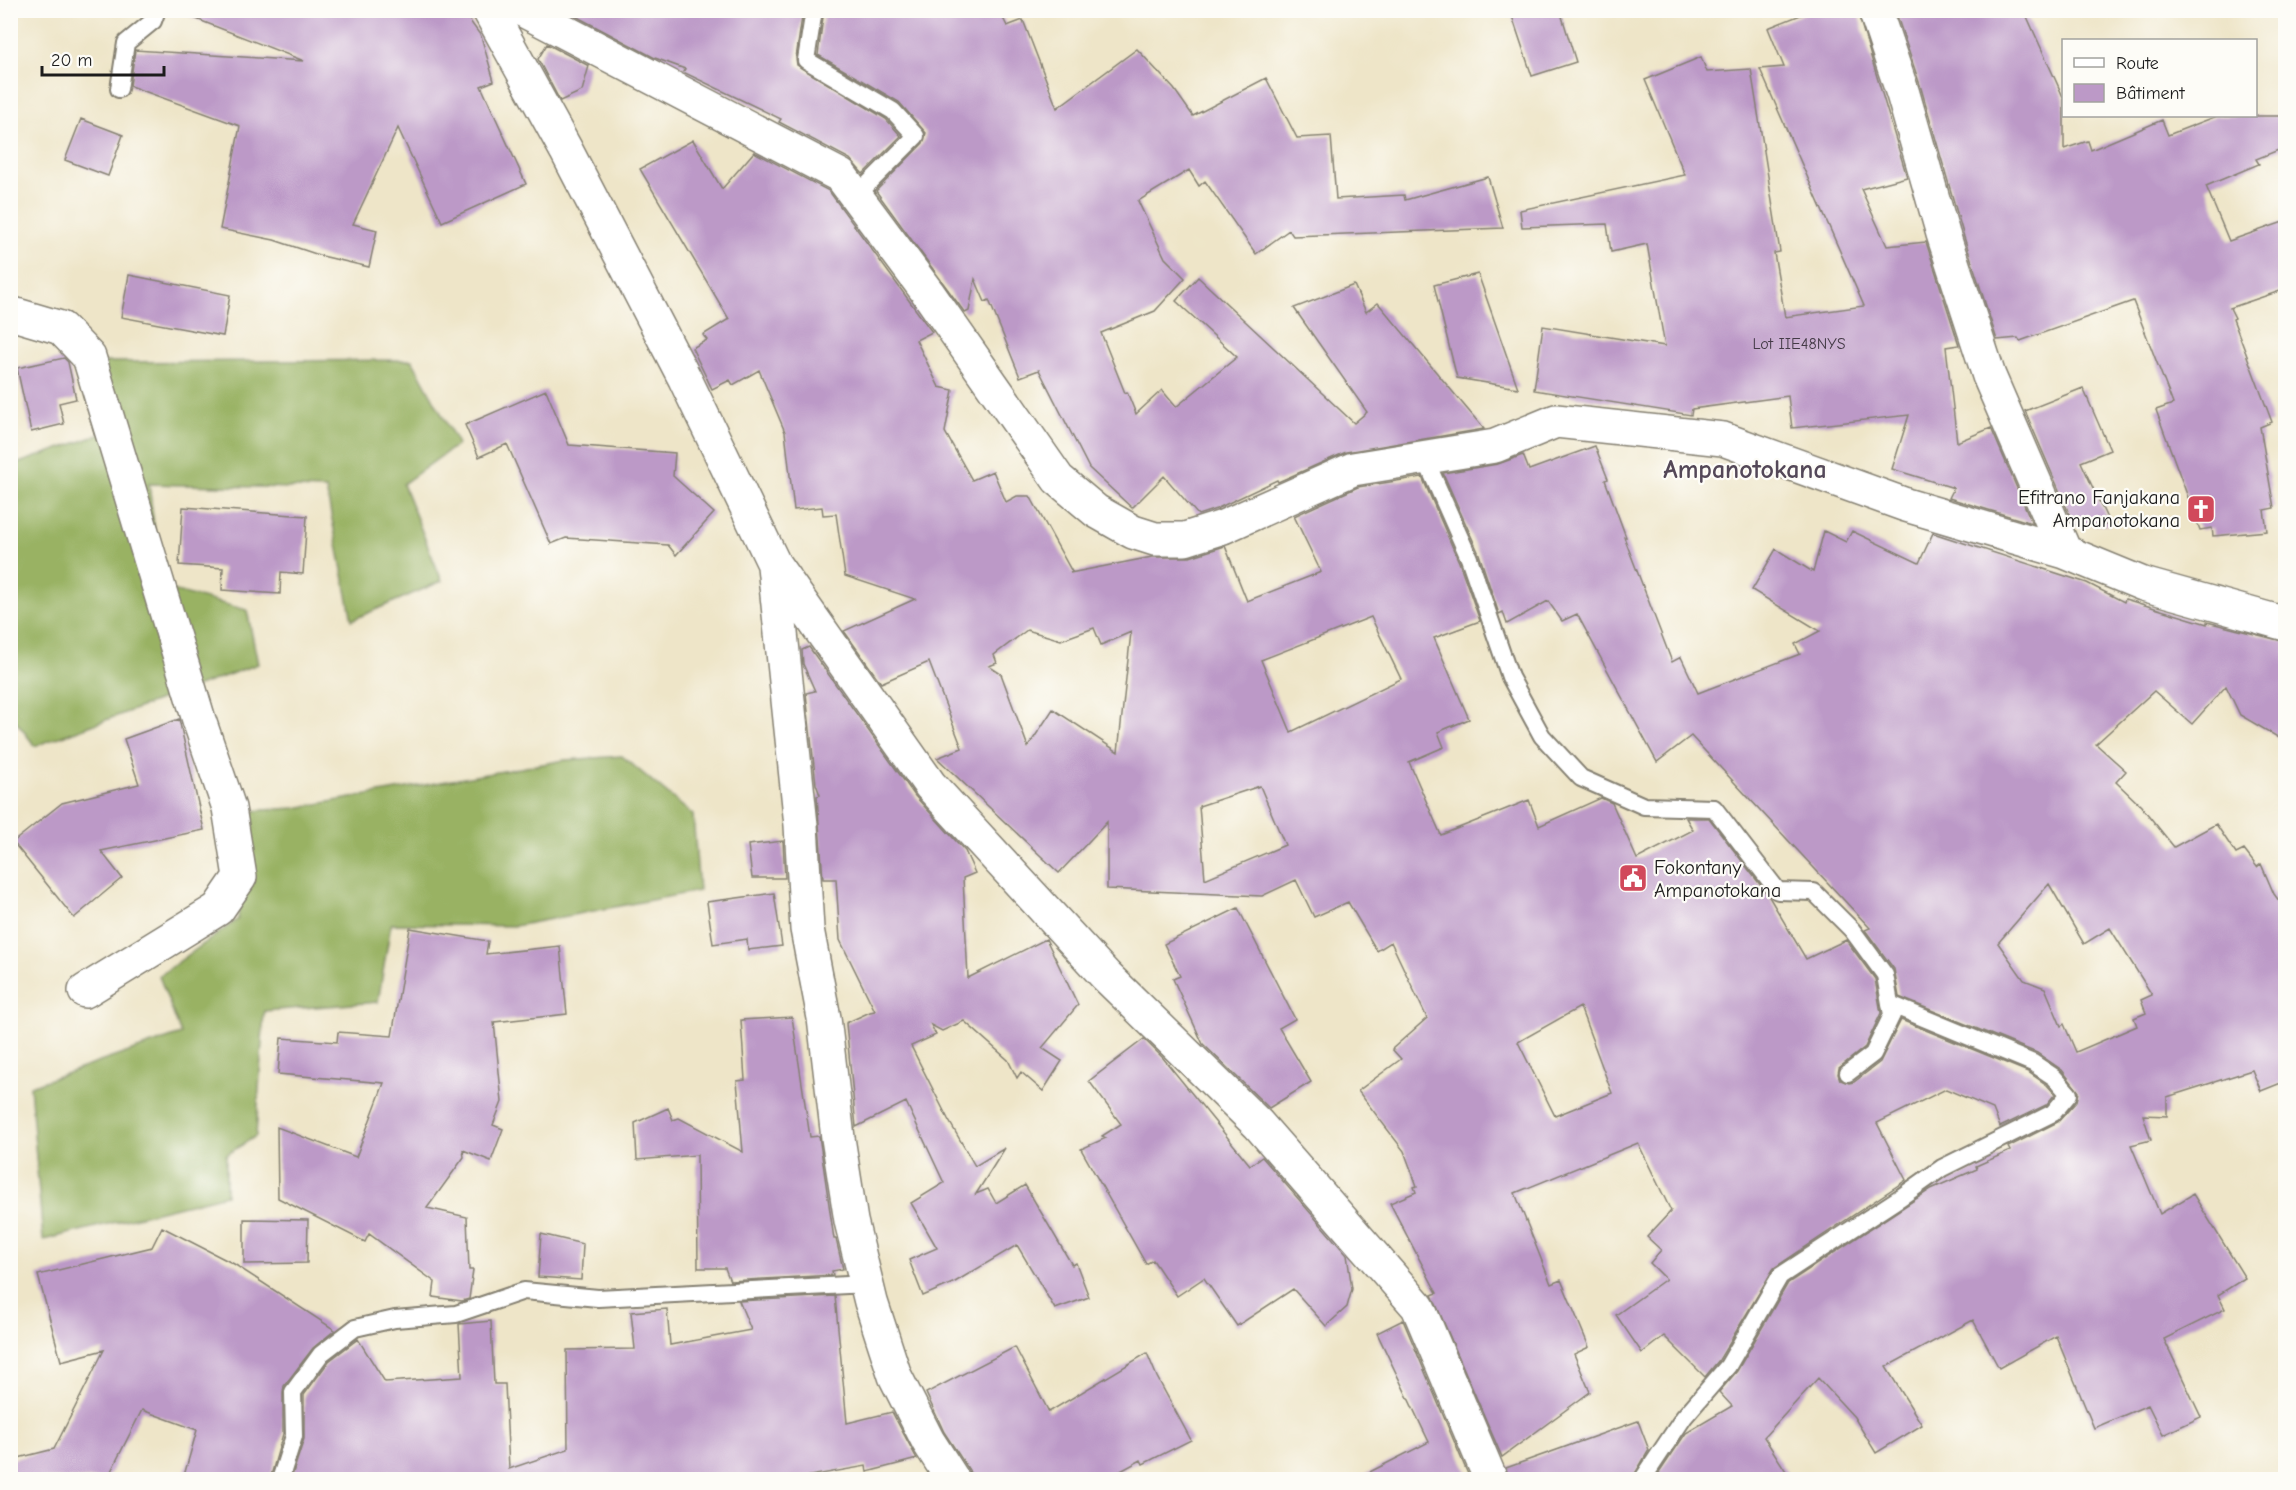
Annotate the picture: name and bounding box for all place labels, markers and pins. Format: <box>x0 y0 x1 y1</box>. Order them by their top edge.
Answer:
place label: Efitrano Fanjakana Ampanotokana <box>2018 486 2180 532</box>
church icon: Efitrano Fanjakana Ampanotokana <box>2185 493 2217 525</box>
place label: Fokontany Ampanotokana <box>1654 856 1781 902</box>
public building icon: Fokontany Ampanotokana <box>1617 862 1649 894</box>

